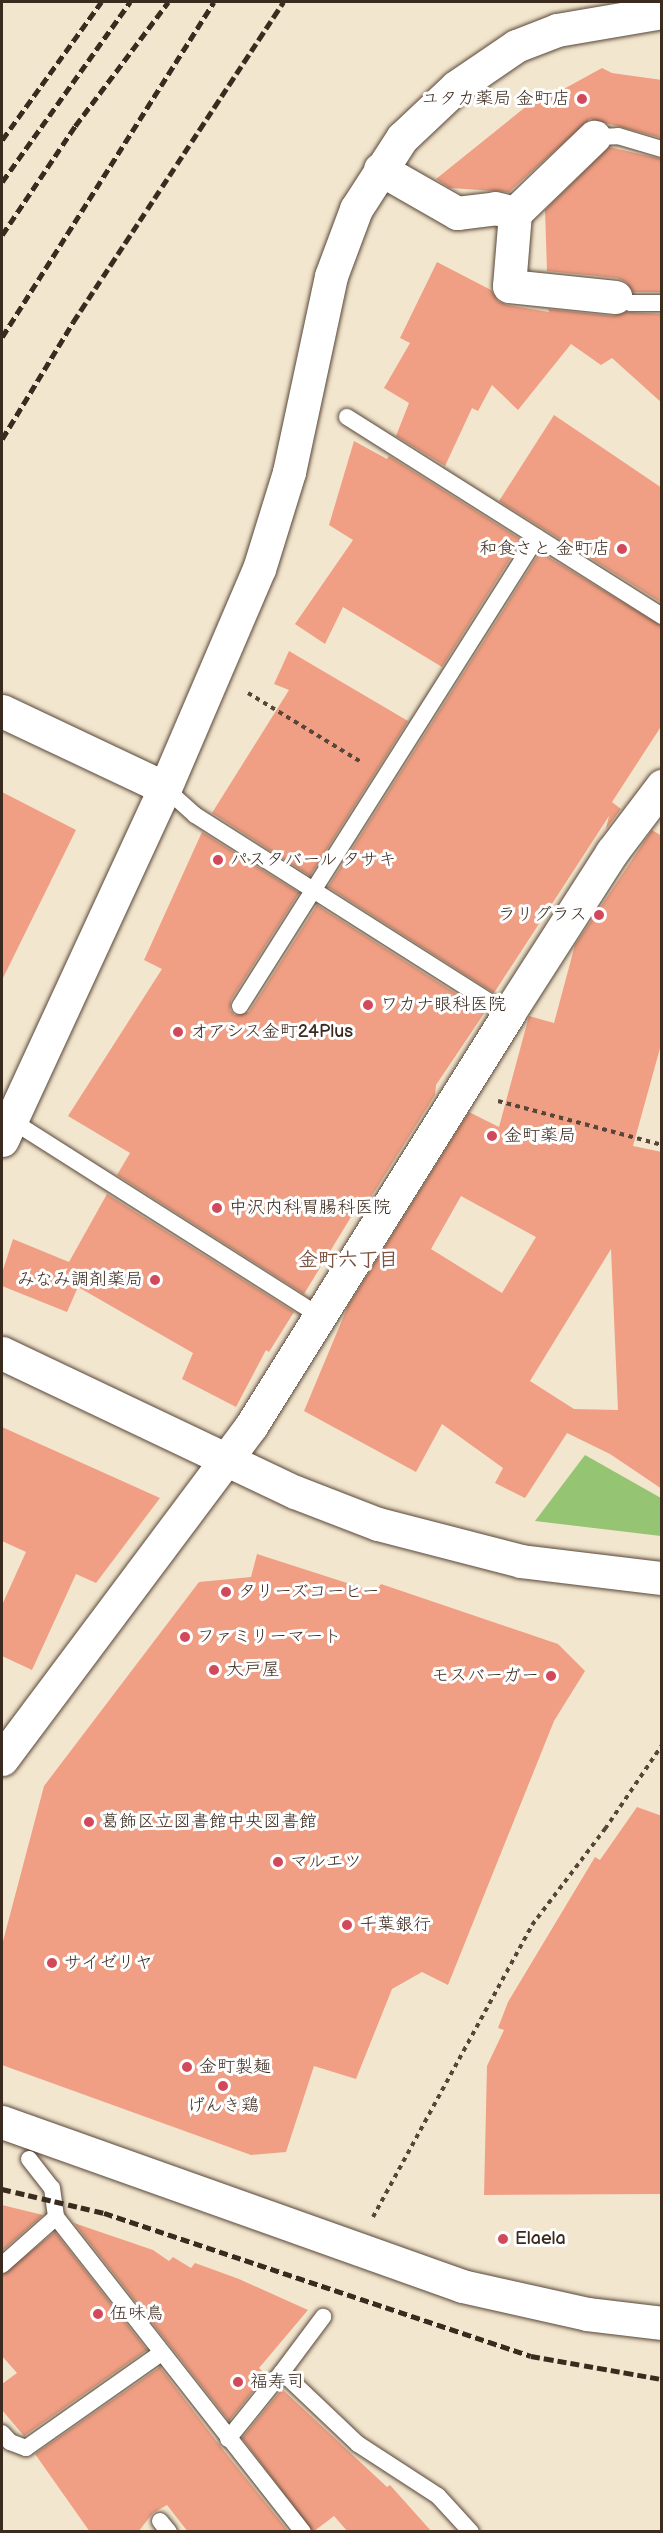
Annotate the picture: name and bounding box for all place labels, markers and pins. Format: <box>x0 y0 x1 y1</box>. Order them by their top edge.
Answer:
place label: ユタカ薬局 金町店 <box>421 88 570 110</box>
marker: ユタカ薬局 金町店 <box>575 92 589 106</box>
place label: 和食さと 金町店 <box>479 538 610 560</box>
marker: 和食さと 金町店 <box>615 542 629 556</box>
place label: パスタバール タサキ <box>230 849 397 871</box>
marker: パスタバール タサキ <box>211 853 225 867</box>
place label: ラリグラス <box>497 904 587 926</box>
marker: ラリグラス <box>592 908 606 922</box>
place label: ワカナ眼科医院 <box>380 994 506 1016</box>
marker: ワカナ眼科医院 <box>361 998 375 1012</box>
place label: オアシス金町24Plus <box>190 1021 354 1043</box>
marker: オアシス金町24Plus <box>171 1025 185 1039</box>
place label: 金町薬局 <box>504 1125 576 1147</box>
marker: 金町薬局 <box>485 1129 499 1143</box>
place label: 中沢内科胃腸科医院 <box>229 1197 391 1219</box>
marker: 中沢内科胃腸科医院 <box>210 1201 224 1215</box>
place label: みなみ調剤薬局 <box>17 1269 143 1291</box>
marker: みなみ調剤薬局 <box>148 1273 162 1287</box>
place label: タリーズコーヒー <box>238 1581 381 1603</box>
marker: タリーズコーヒー <box>219 1585 233 1599</box>
place label: ファミリーマート <box>197 1626 341 1648</box>
marker: ファミリーマート <box>178 1630 192 1644</box>
place label: 大戸屋 <box>226 1659 280 1681</box>
marker: 大戸屋 <box>207 1663 221 1677</box>
place label: モスバーガー <box>431 1665 539 1687</box>
marker: モスバーガー <box>544 1669 558 1683</box>
place label: 葛飾区立図書館中央図書館 <box>101 1811 317 1833</box>
marker: 葛飾区立図書館中央図書館 <box>82 1815 96 1829</box>
place label: マルエツ <box>290 1851 362 1873</box>
marker: マルエツ <box>271 1855 285 1869</box>
place label: 千葉銀行 <box>359 1914 431 1936</box>
marker: 千葉銀行 <box>340 1918 354 1932</box>
place label: サイゼリヤ <box>64 1952 154 1974</box>
marker: サイゼリヤ <box>45 1956 59 1970</box>
place label: 金町製麺 <box>199 2056 271 2078</box>
marker: 金町製麺 <box>180 2060 194 2074</box>
marker: げんき鶏 <box>216 2079 230 2093</box>
place label: げんき鶏 <box>187 2095 259 2117</box>
place label: Elaela <box>515 2228 566 2250</box>
marker: Elaela <box>496 2232 510 2246</box>
place label: 伍味鳥 <box>110 2303 164 2325</box>
marker: 伍味鳥 <box>91 2307 105 2321</box>
place label: 福寿司 <box>250 2371 304 2393</box>
marker: 福寿司 <box>231 2375 245 2389</box>

